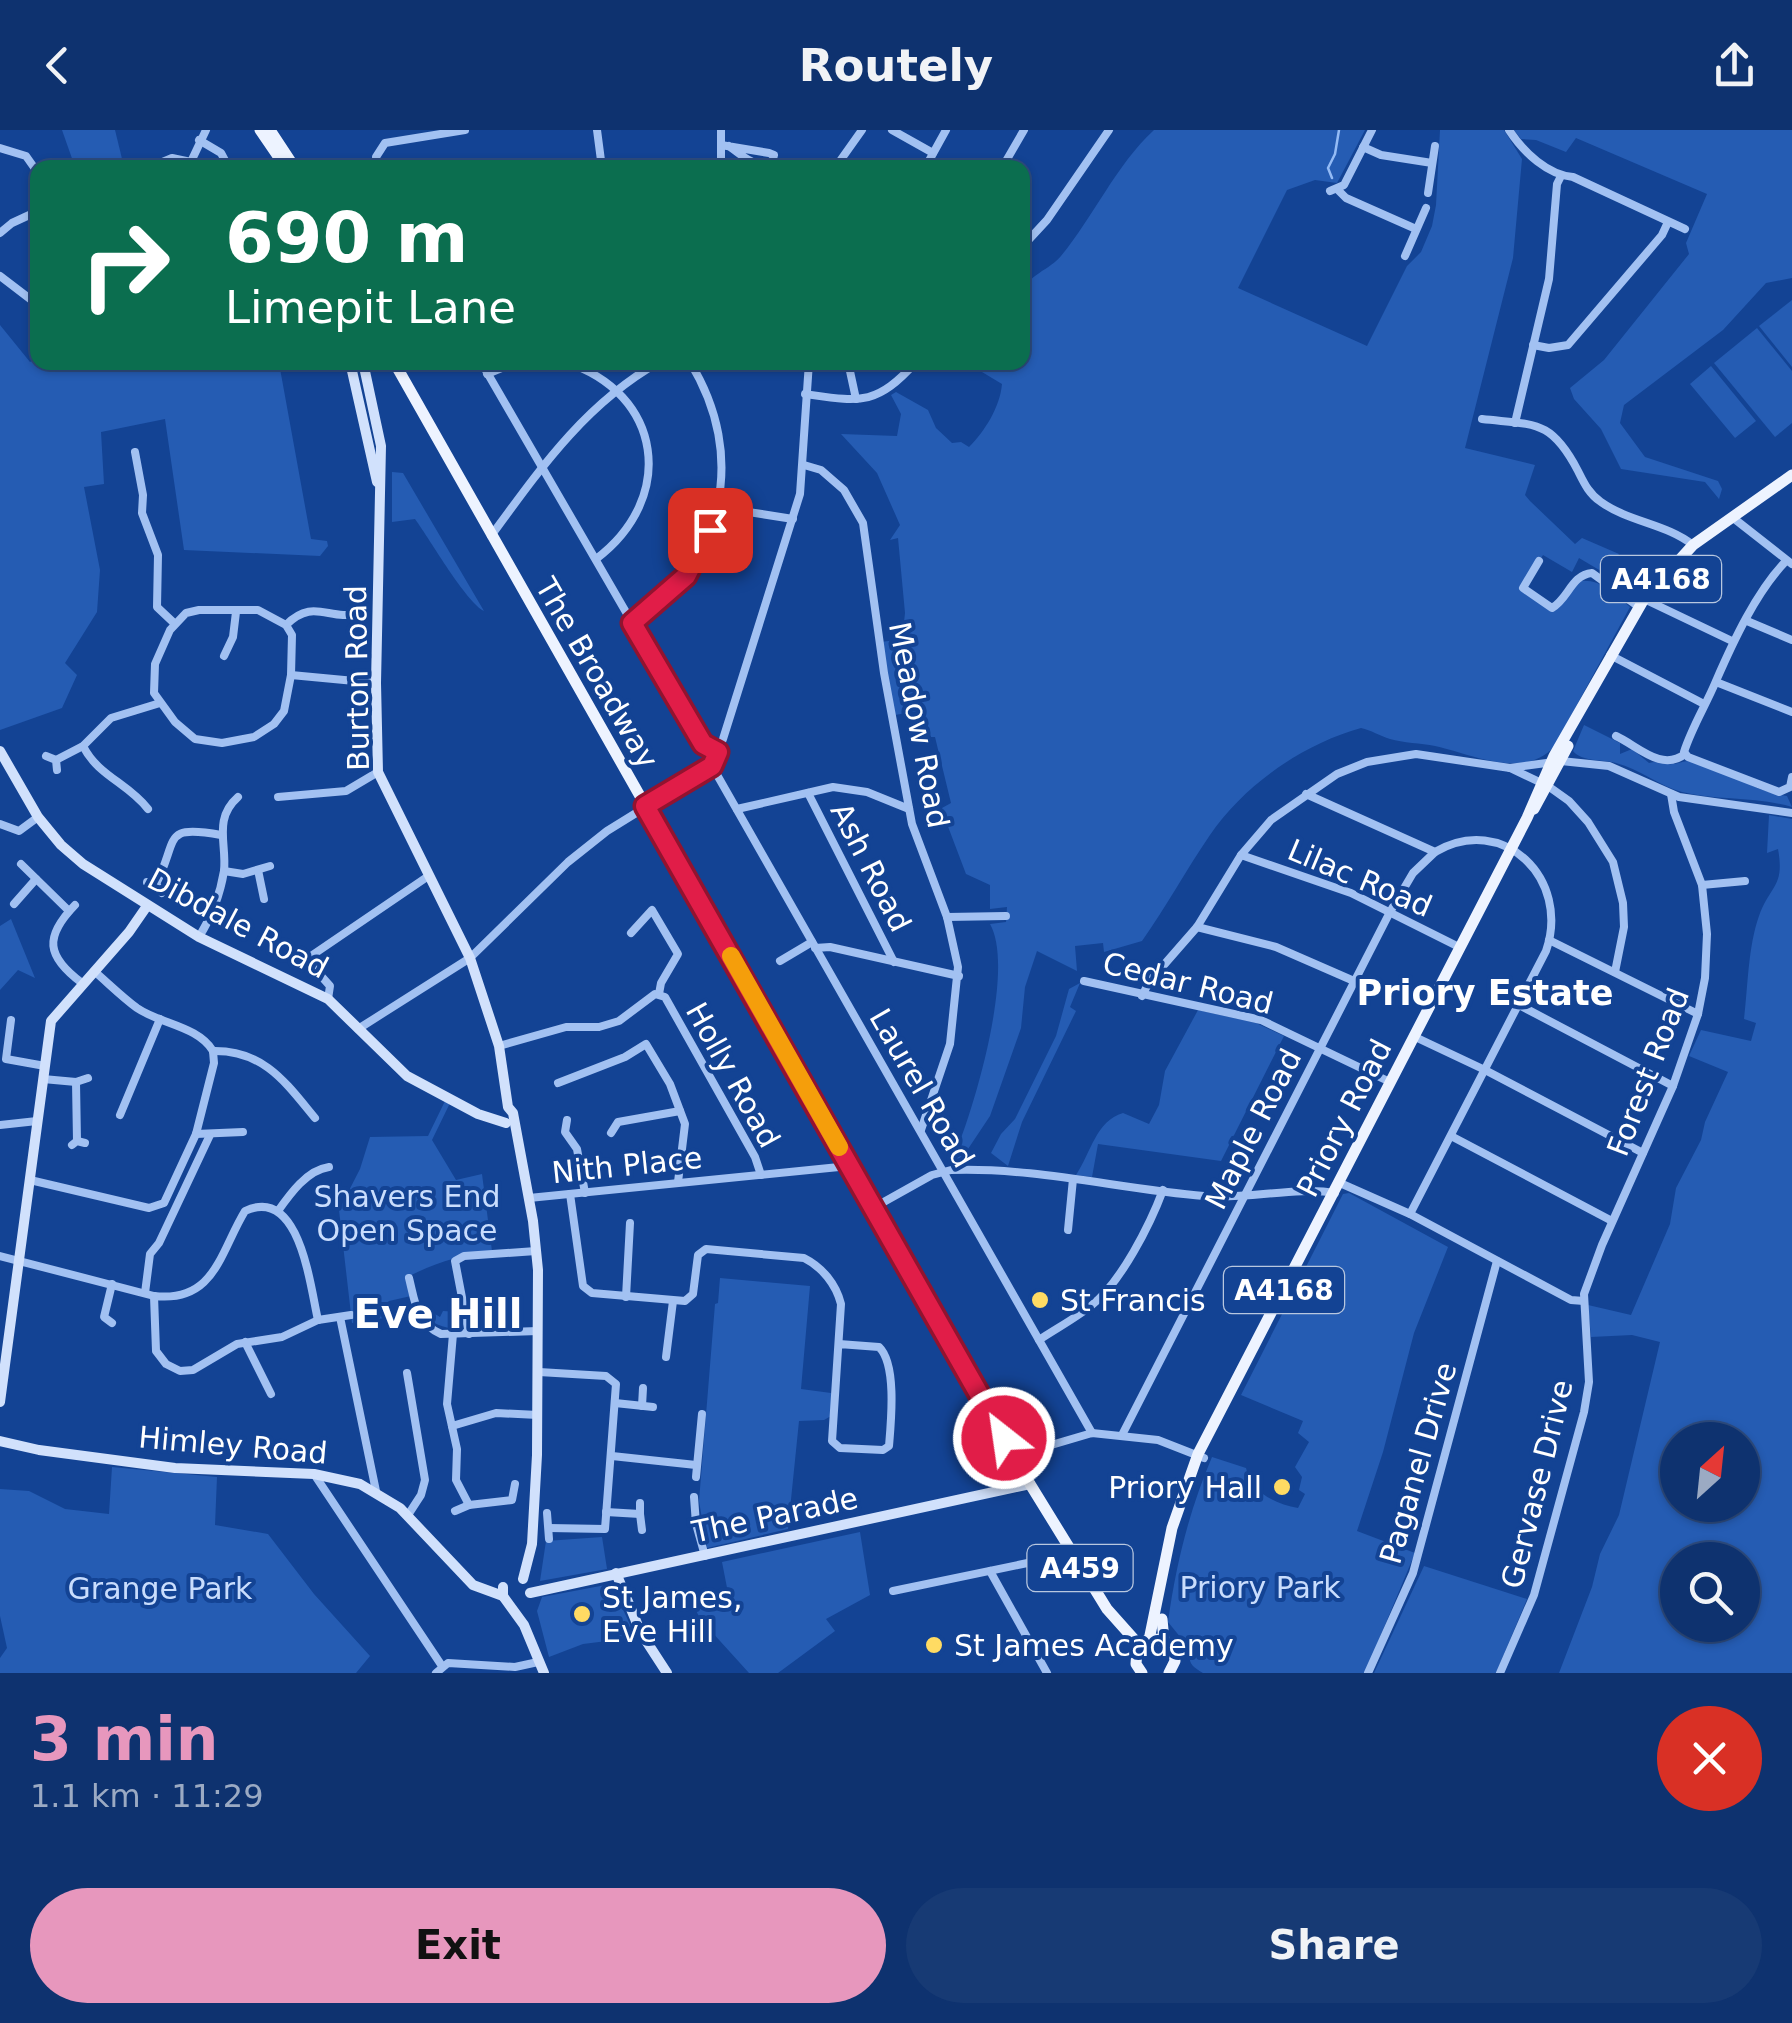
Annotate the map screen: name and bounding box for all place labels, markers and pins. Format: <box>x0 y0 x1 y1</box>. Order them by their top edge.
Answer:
pin <box>668 488 753 573</box>
place label: St Francis <box>1060 1283 1206 1318</box>
marker: St Francis <box>1029 1289 1051 1311</box>
place label: Priory Hall <box>1108 1470 1262 1505</box>
marker: Priory Hall <box>1271 1476 1293 1498</box>
place label: St James, Eve Hill <box>602 1580 742 1649</box>
marker: St James, Eve Hill <box>571 1603 593 1625</box>
place label: St James Academy <box>954 1628 1234 1663</box>
marker: St James Academy <box>923 1634 945 1656</box>

